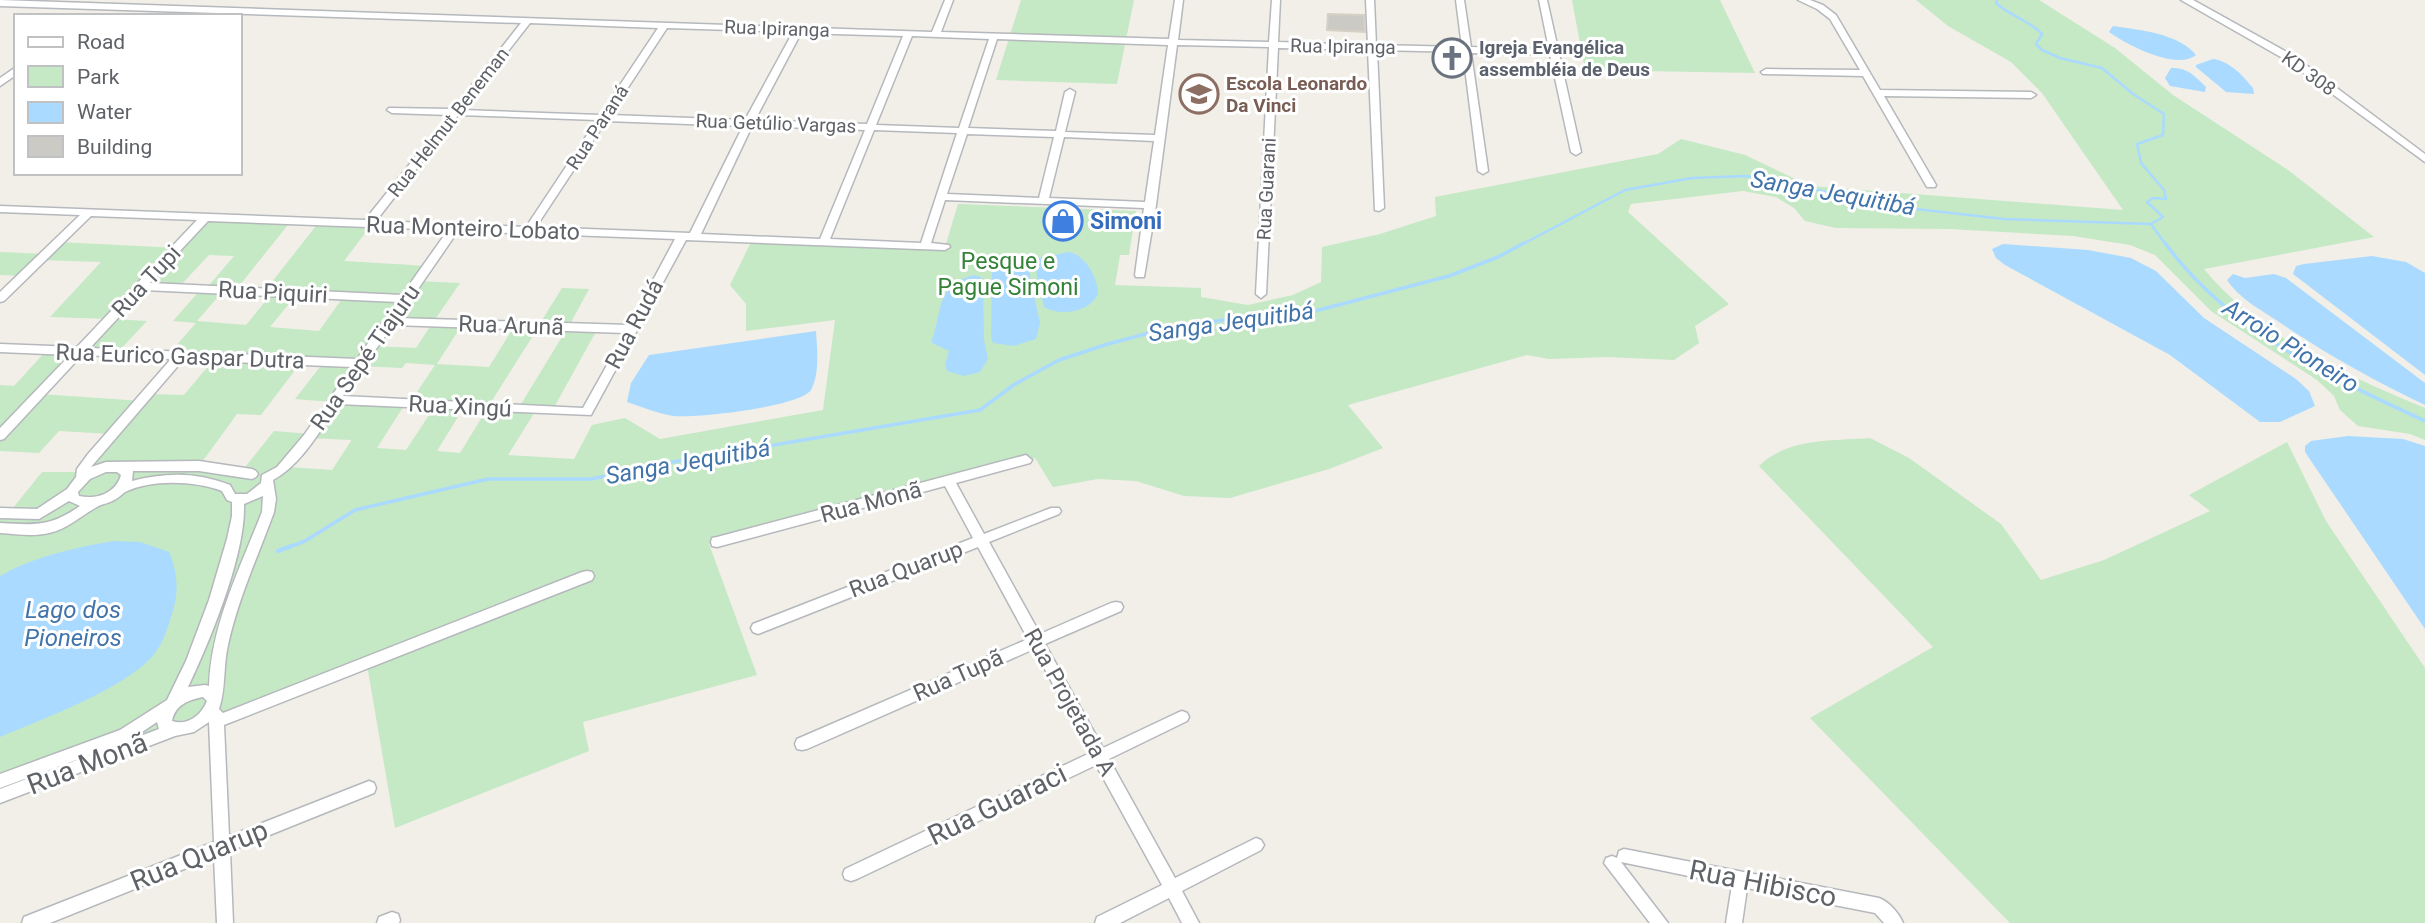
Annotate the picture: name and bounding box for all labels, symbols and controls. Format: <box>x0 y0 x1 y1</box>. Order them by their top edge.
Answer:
legend <box>14 14 242 175</box>
street label: Rua Ipiranga <box>724 15 830 42</box>
text: Road <box>77 30 125 54</box>
street label: Rua Ipiranga <box>1290 34 1396 59</box>
place label: Igreja Evangélica assembléia de Deus <box>1479 36 1650 81</box>
church icon: Igreja Evangélica assembléia de Deus <box>1431 37 1473 79</box>
street label: Rua Helmut Beneman <box>383 43 514 202</box>
street label: KD 308 <box>2277 46 2340 101</box>
text: Park <box>77 65 120 89</box>
place label: Escola Leonardo Da Vinci <box>1226 72 1368 117</box>
school or university icon: Escola Leonardo Da Vinci <box>1178 73 1220 115</box>
street label: Rua Paraná <box>561 80 633 174</box>
text: Water <box>77 100 132 124</box>
street label: Rua Getúlio Vargas <box>695 109 857 138</box>
text: Building <box>77 135 152 159</box>
street label: Rua Guarani <box>1252 137 1281 241</box>
water label: Sanga Jequitibá <box>1748 165 1918 221</box>
shop icon: Simoni <box>1042 200 1084 242</box>
place label: Simoni <box>1090 208 1162 235</box>
street label: Rua Monteiro Lobato <box>366 211 580 246</box>
street label: Rua Tupi <box>106 240 186 323</box>
park label: Pesque e Pague Simoni <box>937 248 1079 301</box>
street label: Rua Rudá <box>600 275 669 374</box>
street label: Rua Piquiri <box>217 276 329 309</box>
street label: Rua Sepé Tiajuru <box>305 279 426 435</box>
water label: Arroio Pioneiro <box>2217 293 2364 399</box>
water label: Sanga Jequitibá <box>1146 296 1316 347</box>
street label: Rua Arunã <box>458 310 564 341</box>
street label: Rua Eurico Gaspar Dutra <box>55 339 305 374</box>
street label: Rua Xingú <box>408 390 512 423</box>
water label: Sanga Jequitibá <box>603 434 773 490</box>
street label: Rua Monã <box>818 476 925 529</box>
street label: Rua Quarup <box>846 535 967 603</box>
water label: Lago dos Pioneiros <box>24 596 122 652</box>
street label: Rua Projetada A <box>1018 624 1121 781</box>
street label: Rua Tupã <box>909 644 1007 707</box>
street label: Rua Monã <box>22 725 152 801</box>
street label: Rua Guaraci <box>922 757 1072 852</box>
street label: Rua Quarup <box>126 813 273 898</box>
street label: Rua Hibisco <box>1686 853 1839 914</box>

